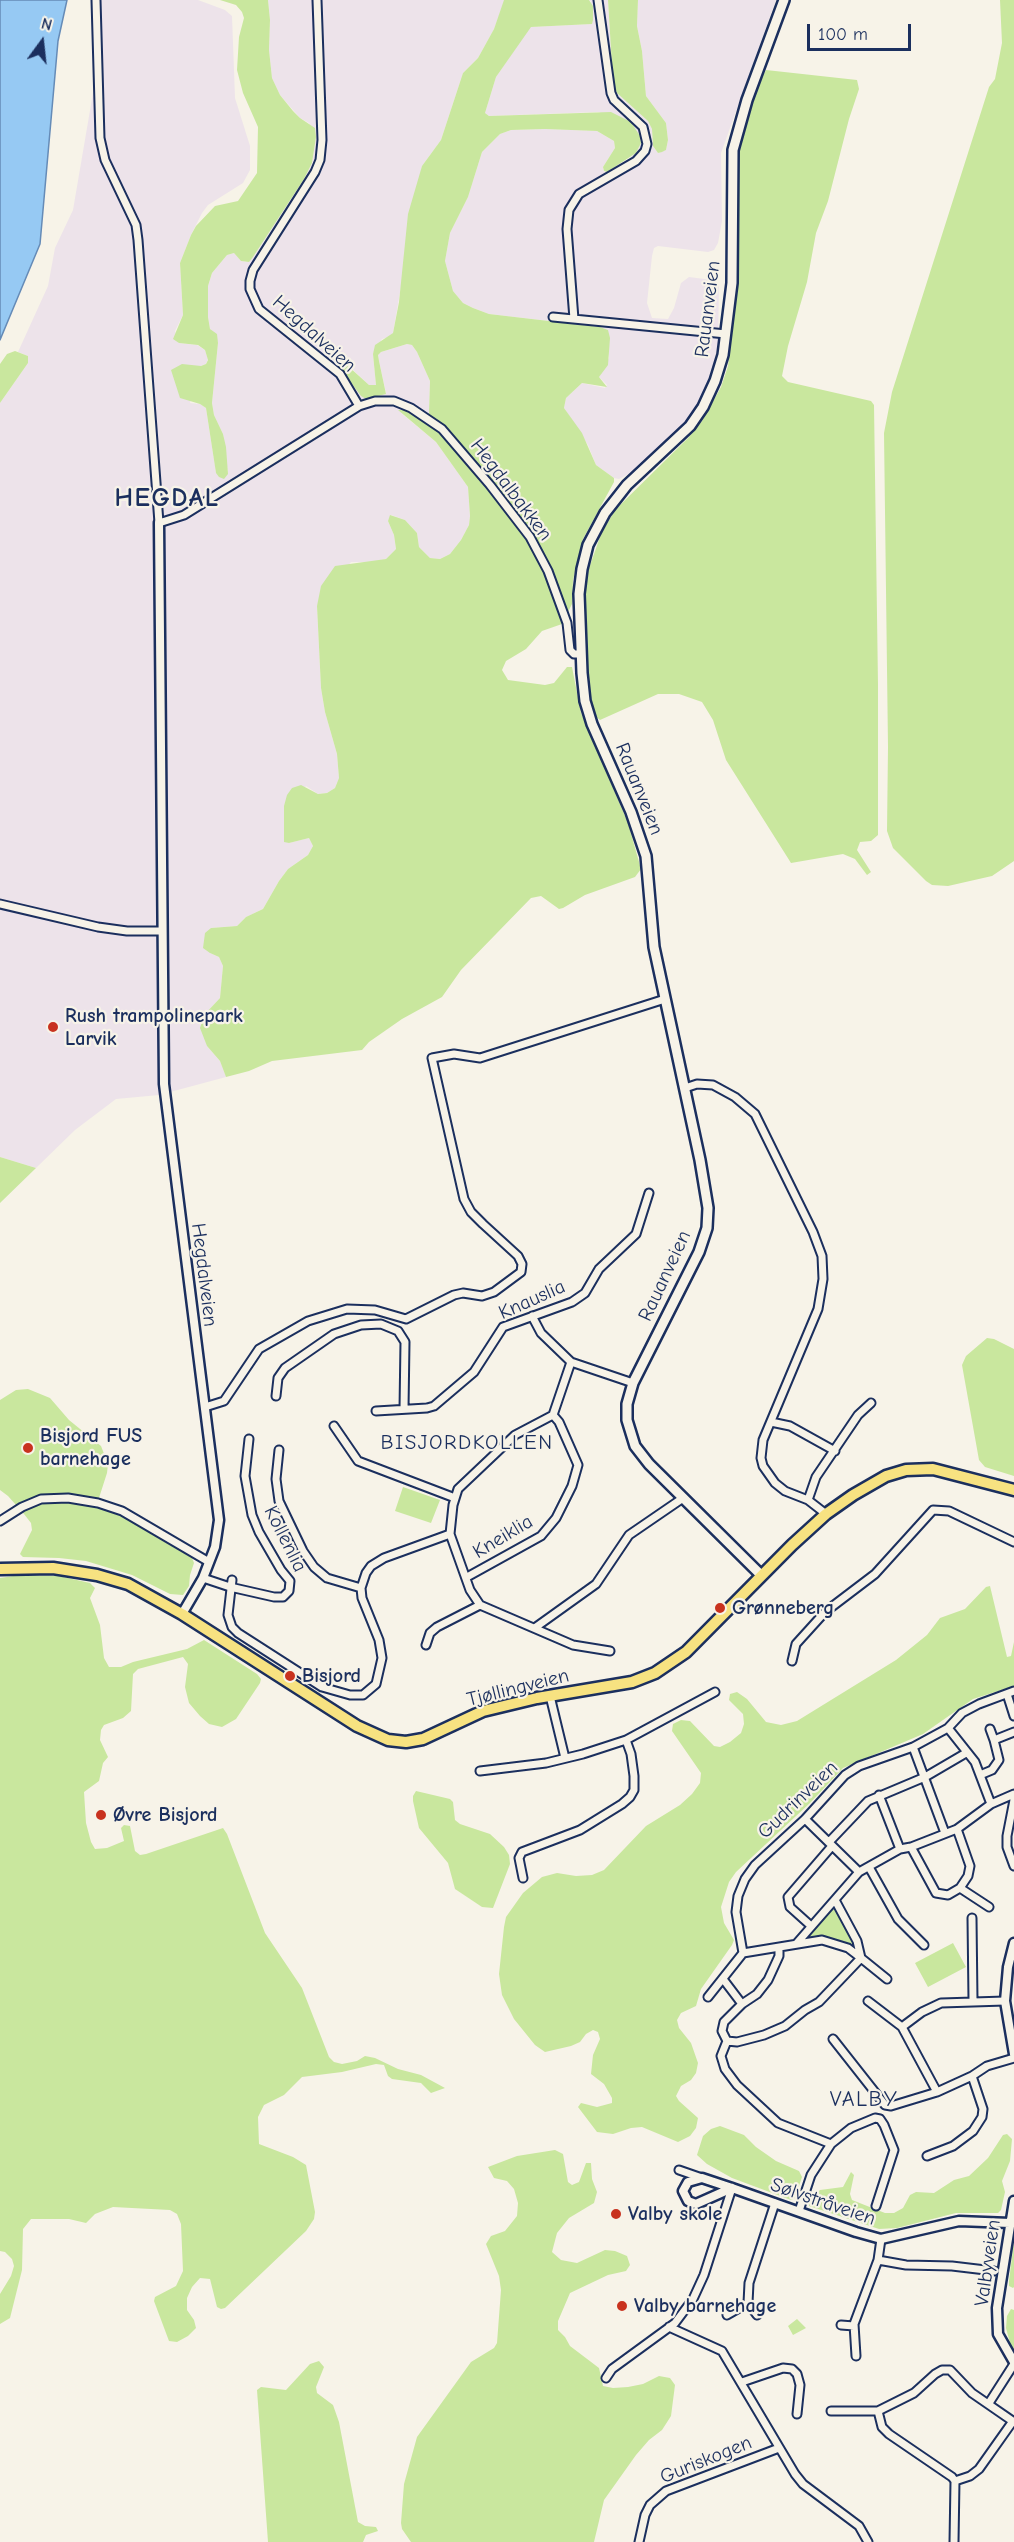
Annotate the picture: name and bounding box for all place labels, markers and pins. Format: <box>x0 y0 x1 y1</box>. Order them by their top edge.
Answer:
place label: Rush trampolinepark Larvik <box>65 1004 243 1051</box>
marker: Rush trampolinepark Larvik <box>46 1020 60 1034</box>
place label: Bisjord FUS barnehage <box>40 1424 142 1471</box>
marker: Bisjord FUS barnehage <box>21 1441 35 1455</box>
place label: Grønneberg <box>732 1596 834 1620</box>
marker: Grønneberg <box>713 1601 727 1615</box>
place label: Bisjord <box>302 1664 361 1688</box>
marker: Bisjord <box>283 1669 297 1683</box>
place label: Øvre Bisjord <box>113 1803 218 1827</box>
marker: Øvre Bisjord <box>94 1808 108 1822</box>
place label: Valby skole <box>628 2202 722 2226</box>
marker: Valby skole <box>609 2207 623 2221</box>
place label: Valby barnehage <box>634 2294 776 2318</box>
marker: Valby barnehage <box>615 2299 629 2313</box>

